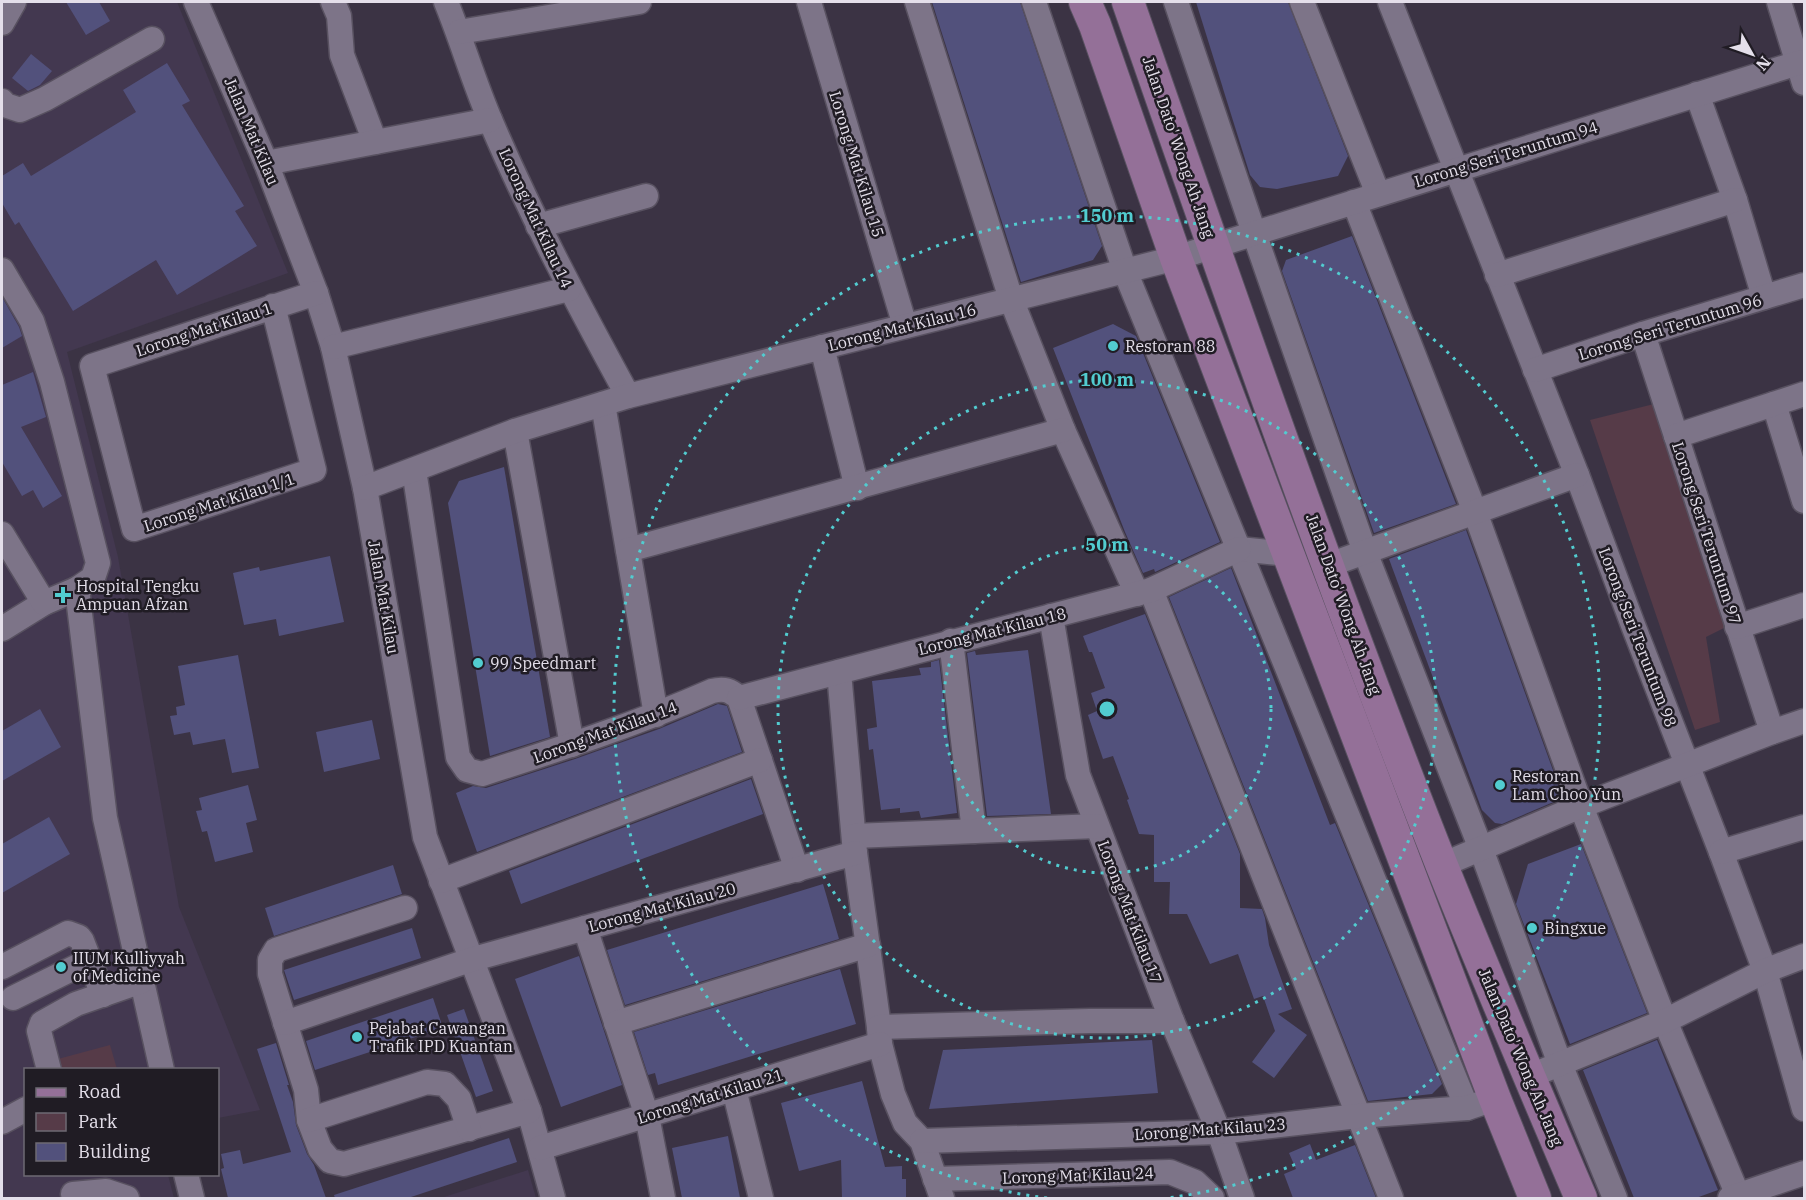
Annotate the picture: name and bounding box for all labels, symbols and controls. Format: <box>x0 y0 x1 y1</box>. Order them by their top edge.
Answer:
north arrow <box>1722 24 1782 84</box>
text: N <box>1752 52 1775 75</box>
street label: Jalan Dato' Wong Ah Jang <box>1138 53 1220 241</box>
street label: Jalan Mat Kilau <box>220 74 284 188</box>
street label: Lorong Mat Kilau 15 <box>825 88 889 240</box>
street label: Lorong Seri Teruntum 94 <box>1412 117 1600 191</box>
street label: Lorong Mat Kilau 14 <box>495 145 577 291</box>
text: 150 m <box>1080 204 1135 227</box>
street label: Lorong Seri Teruntum 96 <box>1576 290 1764 364</box>
street label: Lorong Mat Kilau 1 <box>133 298 275 360</box>
street label: Lorong Mat Kilau 16 <box>826 299 978 355</box>
place label: Restoran 88 <box>1125 336 1215 356</box>
marker: Restoran 88 <box>1106 339 1120 353</box>
text: 100 m <box>1080 368 1135 391</box>
street label: Lorong Seri Teruntum 97 <box>1668 439 1746 627</box>
street label: Lorong Mat Kilau 1/1 <box>141 468 297 536</box>
street label: Jalan Dato' Wong Ah Jang <box>1302 511 1386 697</box>
text: 50 m <box>1085 533 1129 556</box>
street label: Jalan Mat Kilau <box>364 539 404 655</box>
street label: Lorong Seri Teruntum 98 <box>1595 544 1681 730</box>
place label: Hospital Tengku Ampuan Afzan <box>76 576 200 614</box>
marker: Hospital Tengku Ampuan Afzan <box>54 586 72 604</box>
street label: Lorong Mat Kilau 18 <box>916 603 1068 659</box>
place label: 99 Speedmart <box>490 653 596 673</box>
marker: 99 Speedmart <box>471 656 485 670</box>
street label: Lorong Mat Kilau 14 <box>530 697 680 767</box>
centre of rings <box>1097 699 1117 719</box>
place label: Restoran Lam Choo Yun <box>1512 766 1621 804</box>
marker: Restoran Lam Choo Yun <box>1493 778 1507 792</box>
street label: Lorong Mat Kilau 17 <box>1093 838 1167 986</box>
street label: Lorong Mat Kilau 20 <box>586 878 738 936</box>
place label: Bingxue <box>1544 918 1606 938</box>
marker: Bingxue <box>1525 921 1539 935</box>
place label: IIUM Kulliyyah of Medicine <box>73 948 185 986</box>
marker: IIUM Kulliyyah of Medicine <box>54 960 68 974</box>
street label: Jalan Dato' Wong Ah Jang <box>1474 965 1568 1149</box>
place label: Pejabat Cawangan Trafik IPD Kuantan <box>369 1018 513 1056</box>
marker: Pejabat Cawangan Trafik IPD Kuantan <box>350 1030 364 1044</box>
street label: Lorong Mat Kilau 21 <box>634 1064 786 1128</box>
legend <box>24 1068 219 1176</box>
text: Road <box>78 1080 121 1103</box>
text: Park <box>78 1110 118 1133</box>
street label: Lorong Mat Kilau 23 <box>1134 1114 1286 1144</box>
text: Building <box>78 1140 150 1163</box>
street label: Lorong Mat Kilau 24 <box>1002 1162 1154 1188</box>

